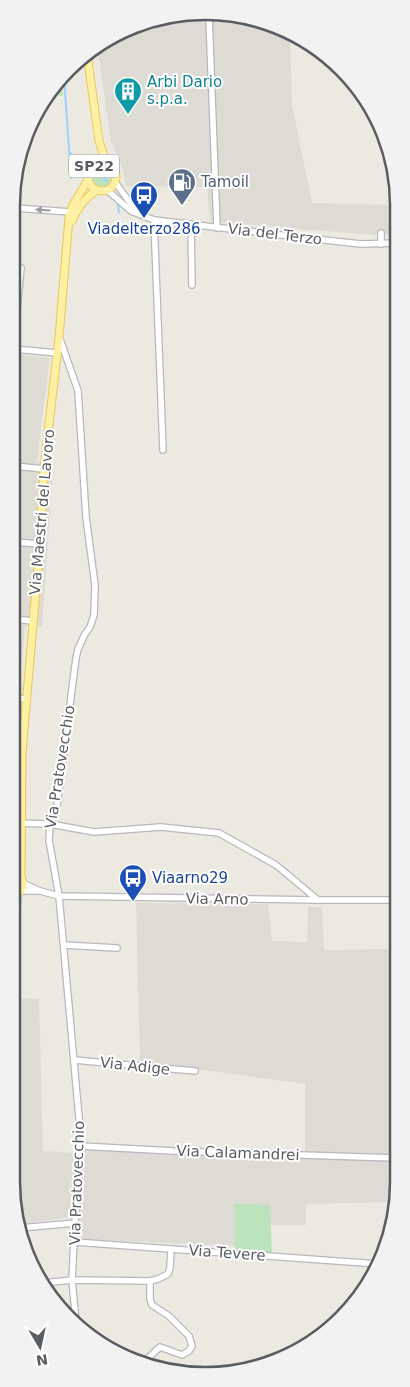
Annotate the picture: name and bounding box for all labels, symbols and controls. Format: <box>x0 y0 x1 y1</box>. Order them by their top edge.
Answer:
place label: Arbi Dario s.p.a. <box>147 73 222 108</box>
building icon: Arbi Dario s.p.a. <box>113 76 143 115</box>
road number: SP22 <box>69 154 119 178</box>
fuel station icon: Tamoil <box>167 167 197 206</box>
place label: Tamoil <box>200 173 249 191</box>
bus stop icon: Viadelterzo286 <box>129 180 159 219</box>
one-way arrow <box>34 205 50 213</box>
street label: Via del Terzo <box>227 219 323 249</box>
place label: Viadelterzo286 <box>87 220 201 238</box>
street label: Via Maestri del Lavoro <box>26 428 58 596</box>
street label: Via Pratovecchio <box>41 704 79 830</box>
bus stop icon: Viaarno29 <box>118 863 148 902</box>
place label: Viaarno29 <box>152 869 228 887</box>
street label: Via Arno <box>185 889 249 909</box>
street label: Via Adige <box>99 1053 171 1079</box>
street label: Via Pratovecchio <box>66 1120 88 1246</box>
street label: Via Calamandrei <box>176 1142 300 1164</box>
street label: Via Tevere <box>188 1241 266 1265</box>
north arrow <box>15 1322 65 1372</box>
text: N <box>35 1351 49 1369</box>

